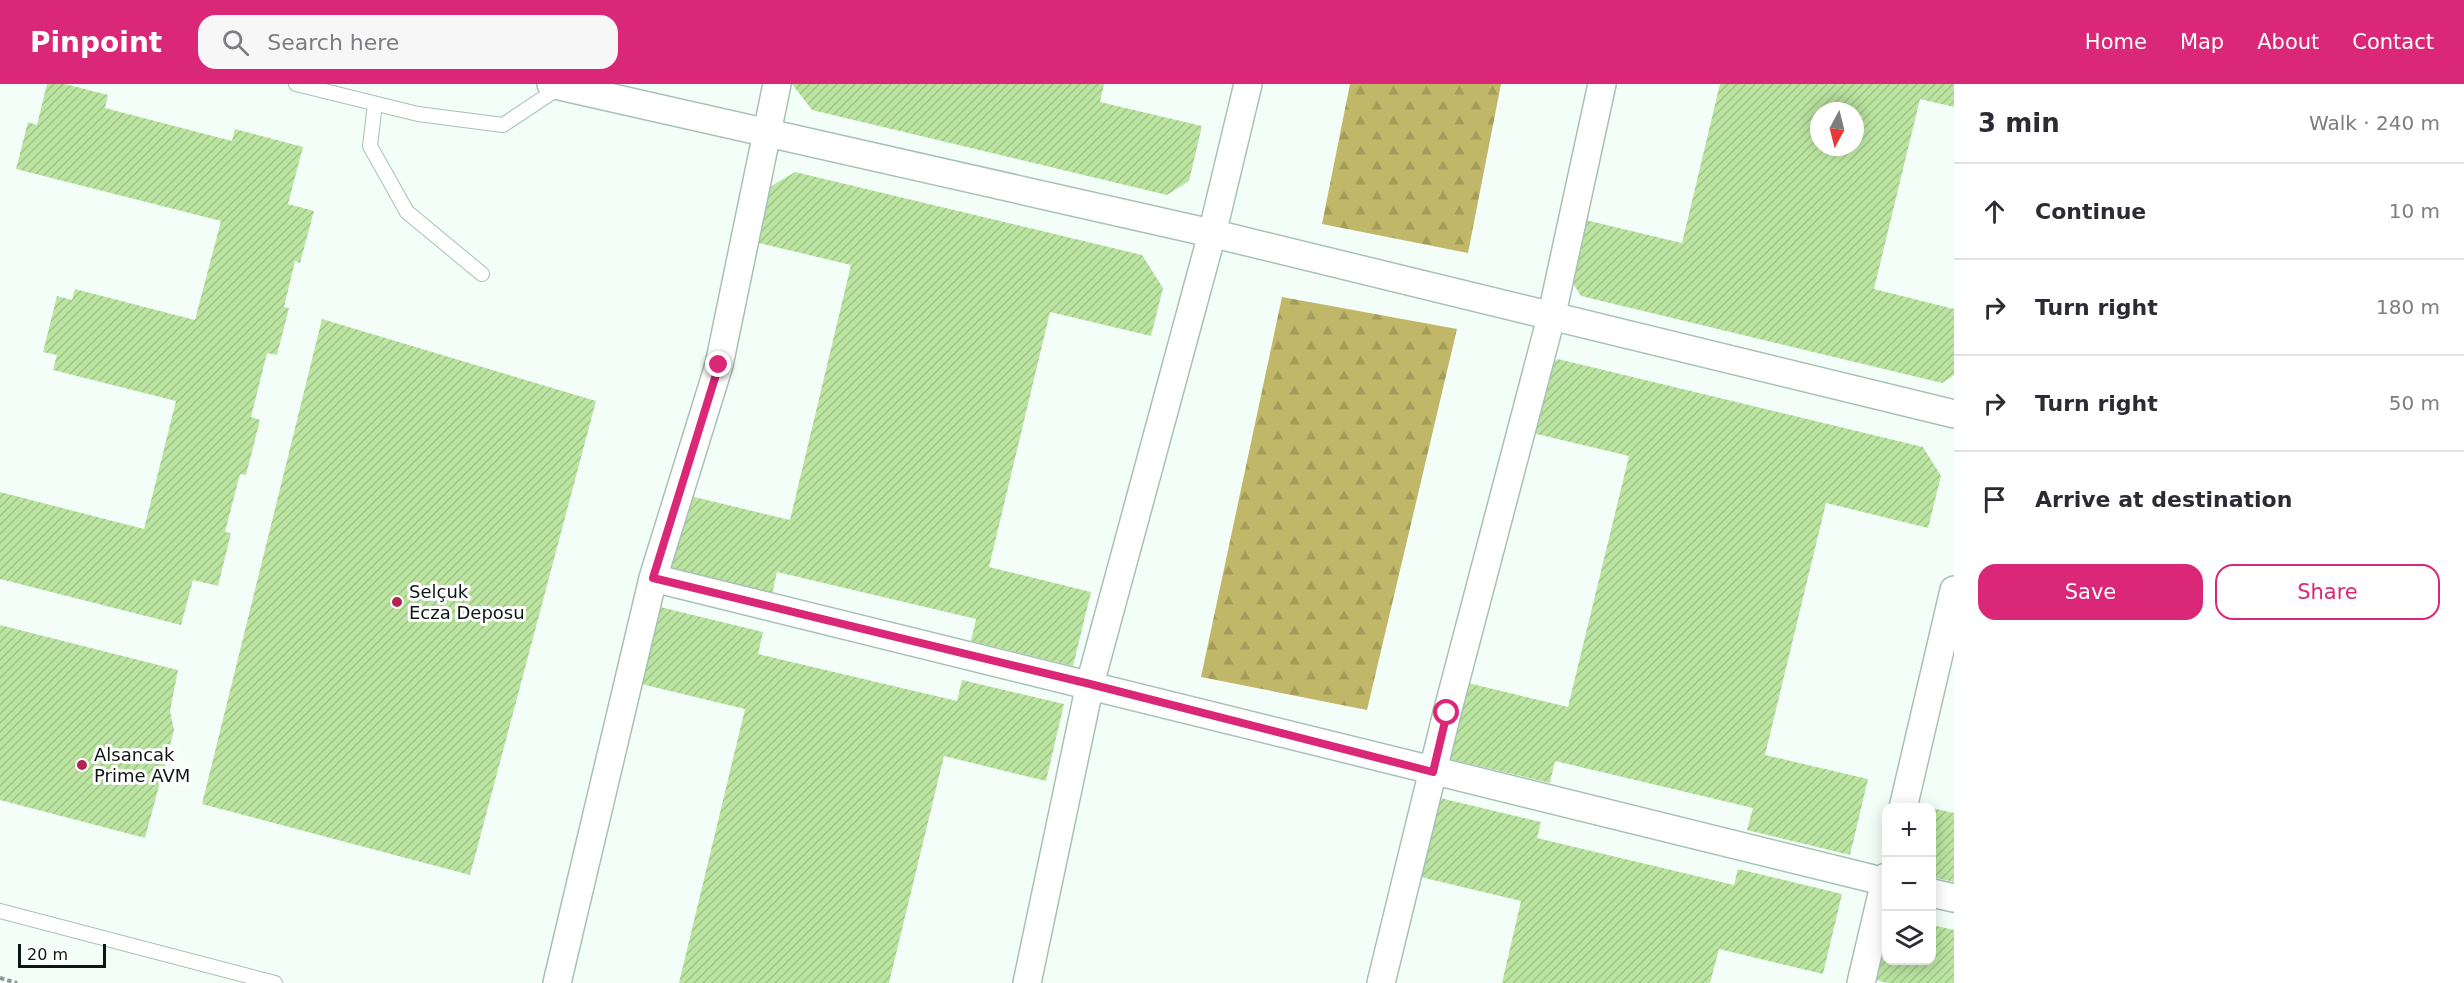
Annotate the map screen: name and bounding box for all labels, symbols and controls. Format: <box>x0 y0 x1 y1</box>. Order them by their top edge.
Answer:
search box <box>198 15 618 69</box>
text: Pinpoint <box>30 26 162 59</box>
icon: search <box>219 26 252 59</box>
text: Search here <box>267 30 399 55</box>
text: Home <box>2085 30 2147 54</box>
text: Map <box>2180 30 2224 54</box>
text: About <box>2257 30 2319 54</box>
text: Contact <box>2352 30 2434 54</box>
north arrow <box>1810 102 1864 156</box>
text: 3 min <box>1978 108 2060 138</box>
text: Walk · 240 m <box>2309 111 2440 135</box>
icon: ahead <box>1978 195 2011 228</box>
text: Continue <box>2035 199 2146 224</box>
text: 10 m <box>2389 199 2440 223</box>
icon: right <box>1978 291 2011 324</box>
text: Turn right <box>2035 295 2158 320</box>
text: 180 m <box>2376 295 2440 319</box>
route end <box>705 351 731 377</box>
icon: right <box>1978 387 2011 420</box>
text: Turn right <box>2035 391 2158 416</box>
text: 50 m <box>2389 391 2440 415</box>
icon: arrive <box>1978 483 2011 516</box>
text: Arrive at destination <box>2035 487 2292 512</box>
button: Save <box>1978 564 2203 620</box>
button: Share <box>2215 564 2440 620</box>
place label: Selçuk Ecza Deposu <box>409 581 525 623</box>
marker: Selçuk Ecza Deposu <box>390 595 404 609</box>
route start <box>1433 699 1459 725</box>
place label: Alsancak Prime AVM <box>94 744 190 786</box>
marker: Alsancak Prime AVM <box>75 758 89 772</box>
map controls <box>1882 803 1936 965</box>
button: + <box>1882 803 1936 857</box>
button: − <box>1882 857 1936 911</box>
button: layers <box>1882 911 1936 965</box>
scale bar <box>18 941 106 968</box>
text: 20 m <box>27 945 68 964</box>

